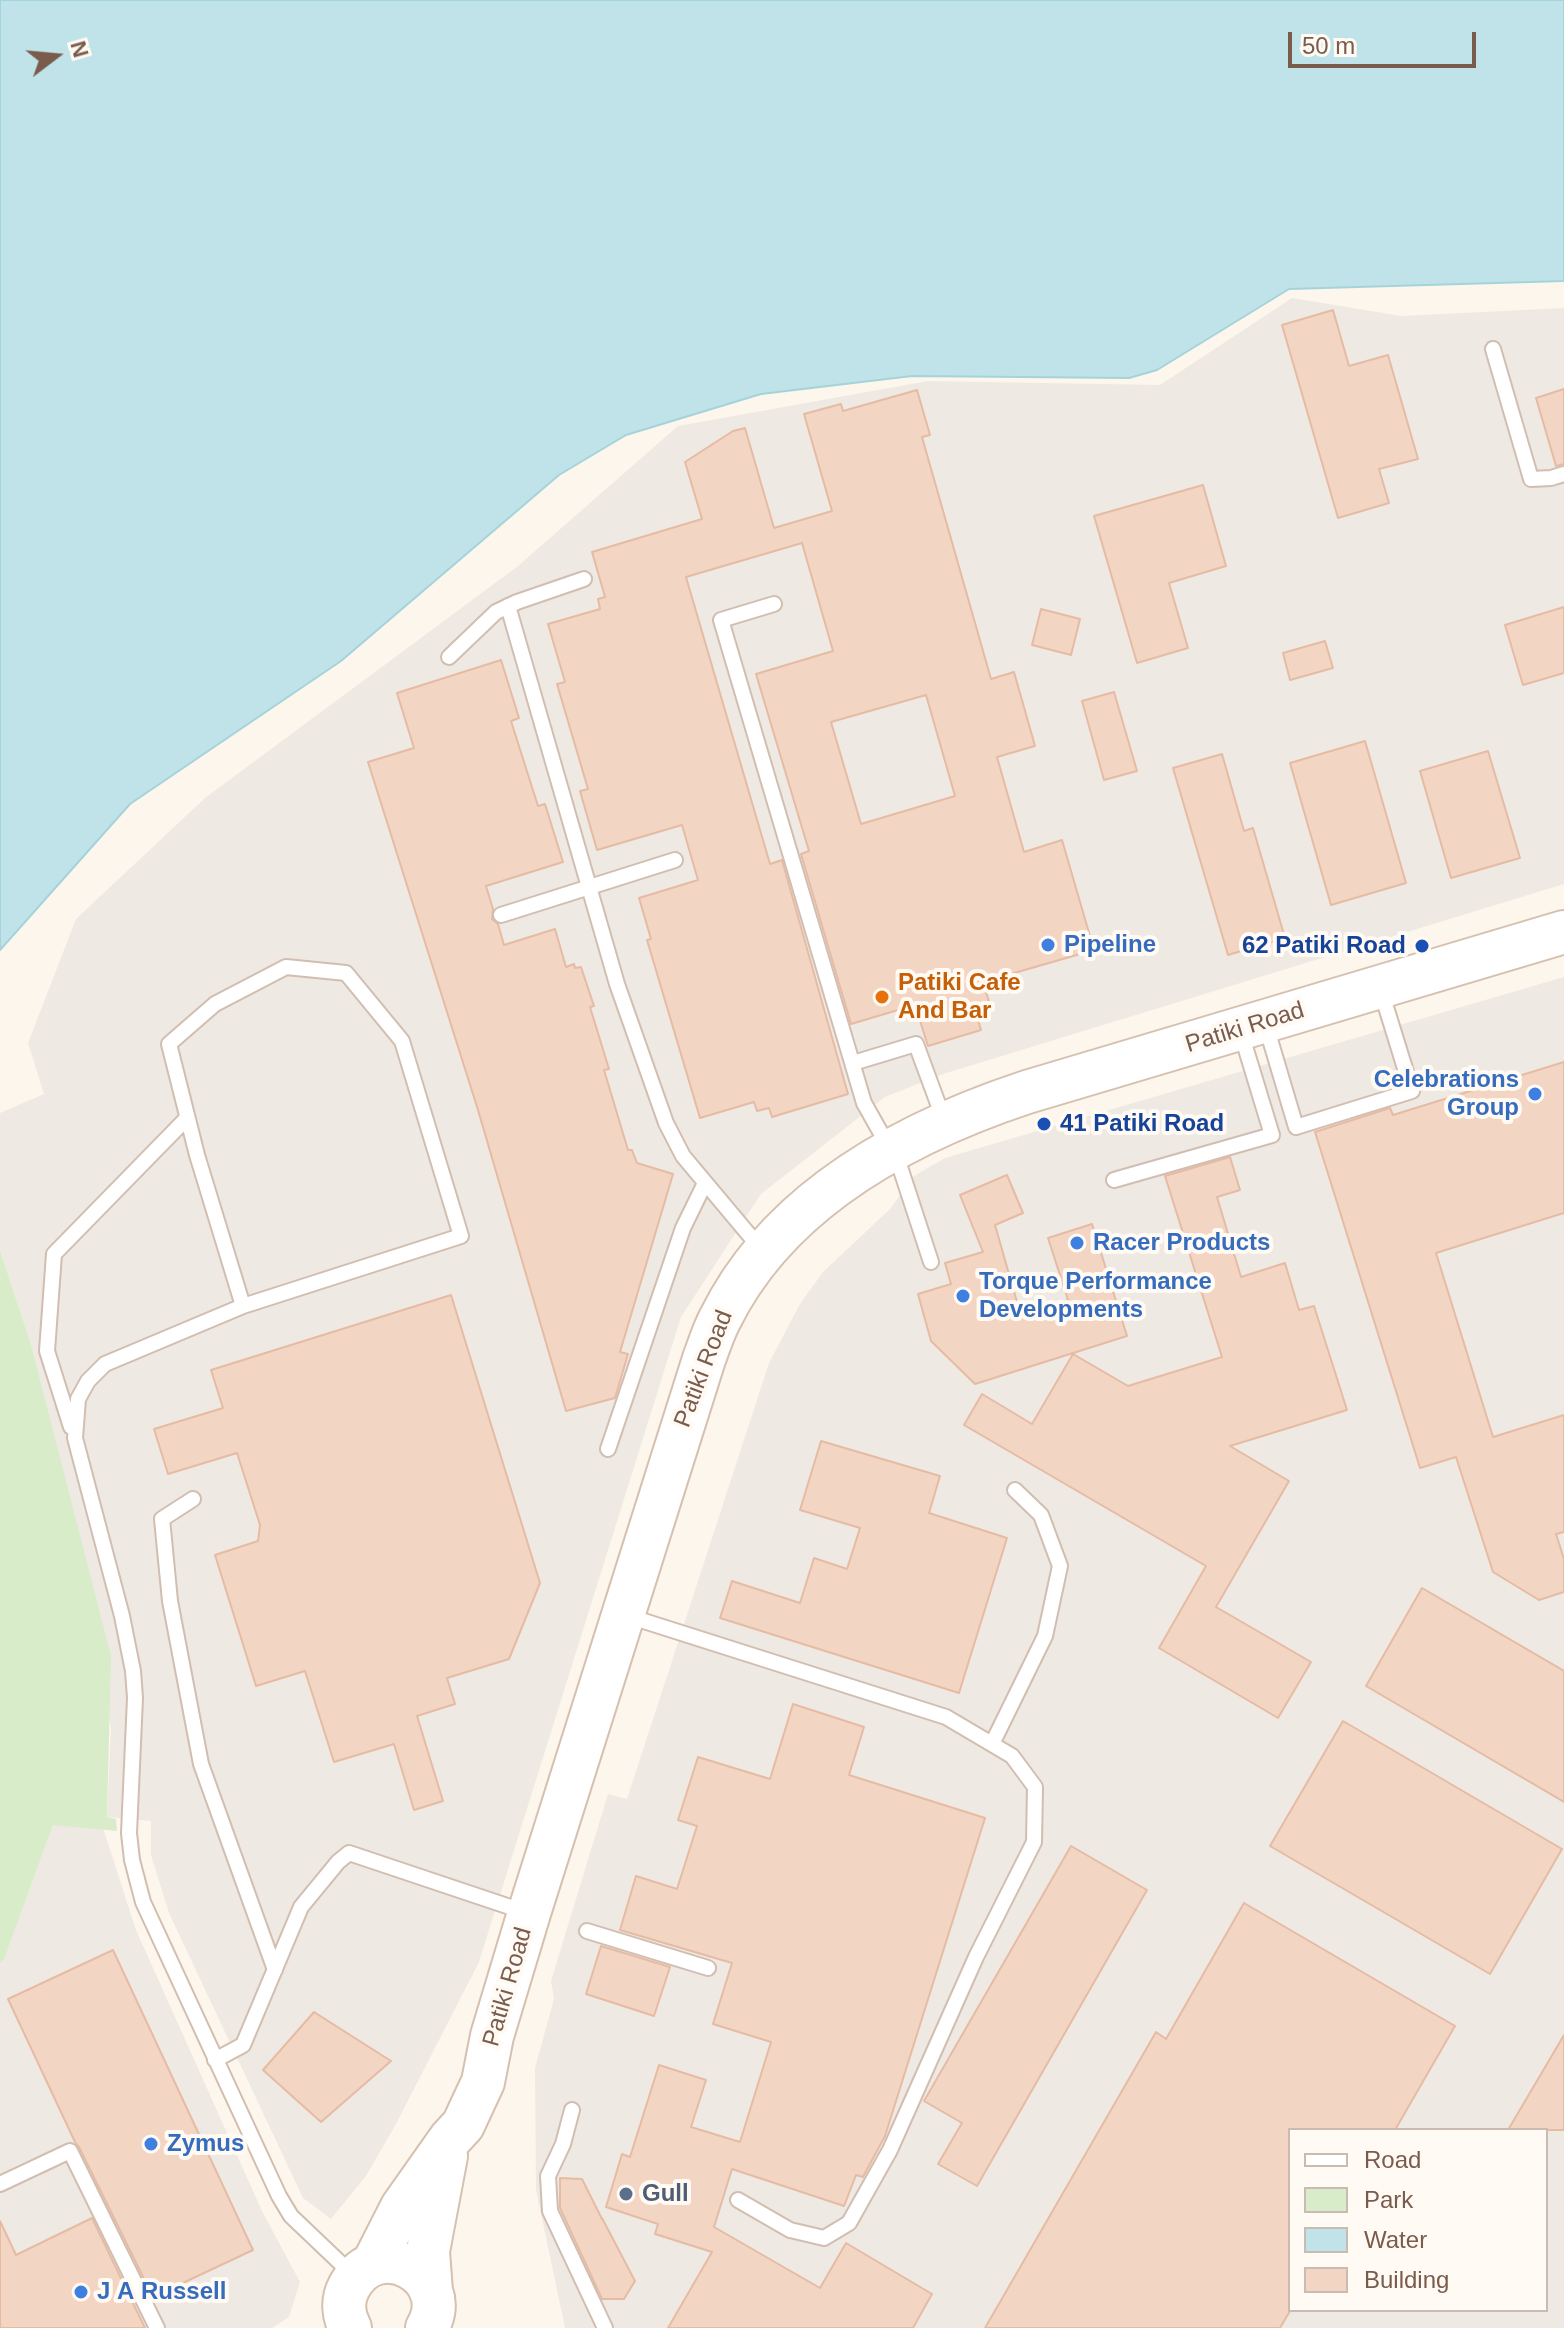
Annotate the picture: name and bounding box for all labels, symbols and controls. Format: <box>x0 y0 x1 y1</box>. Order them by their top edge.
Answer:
north arrow <box>16 16 96 96</box>
scale bar <box>1292 16 1480 66</box>
text: 50 m <box>1302 32 1355 59</box>
text: N <box>65 38 94 60</box>
place label: Pipeline <box>1064 931 1156 959</box>
place label: 62 Patiki Road <box>1242 932 1406 960</box>
marker: Pipeline <box>1039 936 1057 954</box>
marker: 62 Patiki Road <box>1413 937 1431 955</box>
place label: Patiki Cafe And Bar <box>898 969 1021 1025</box>
marker: Patiki Cafe And Bar <box>873 988 891 1006</box>
street label: Patiki Road <box>1182 996 1308 1060</box>
place label: Celebrations Group <box>1374 1066 1519 1122</box>
marker: Celebrations Group <box>1526 1085 1544 1103</box>
place label: 41 Patiki Road <box>1060 1110 1224 1138</box>
marker: 41 Patiki Road <box>1035 1115 1053 1133</box>
place label: Racer Products <box>1093 1229 1270 1257</box>
marker: Racer Products <box>1068 1234 1086 1252</box>
place label: Torque Performance Developments <box>979 1268 1212 1324</box>
marker: Torque Performance Developments <box>954 1287 972 1305</box>
street label: Patiki Road <box>669 1307 739 1431</box>
street label: Patiki Road <box>477 1924 539 2050</box>
legend <box>1288 2128 1548 2312</box>
place label: Zymus <box>167 2130 244 2158</box>
marker: Zymus <box>142 2135 160 2153</box>
text: Road <box>1364 2146 1421 2173</box>
place label: Gull <box>642 2180 689 2208</box>
marker: Gull <box>617 2185 635 2203</box>
text: Park <box>1364 2186 1413 2213</box>
text: Water <box>1364 2226 1427 2253</box>
text: Building <box>1364 2266 1449 2293</box>
place label: J A Russell <box>97 2278 226 2306</box>
marker: J A Russell <box>72 2283 90 2301</box>

